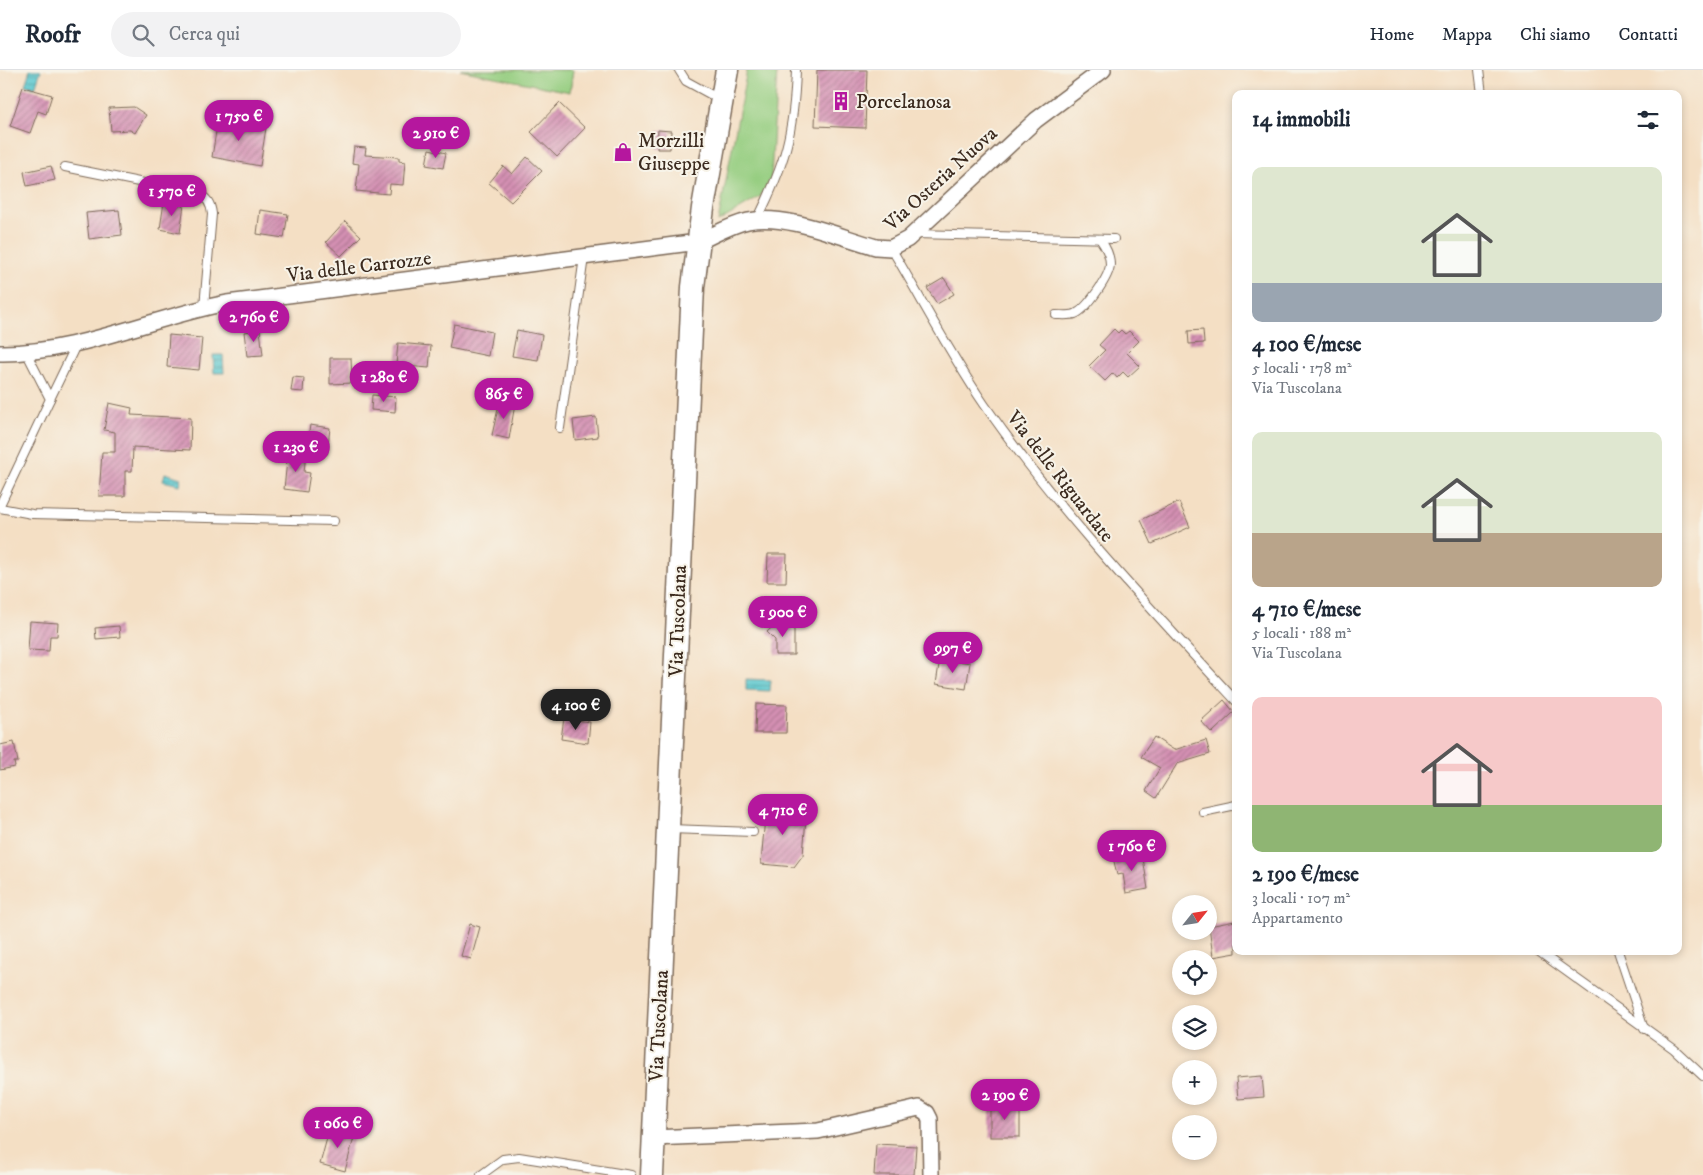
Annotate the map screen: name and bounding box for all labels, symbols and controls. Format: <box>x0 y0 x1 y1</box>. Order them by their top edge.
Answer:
search box <box>111 12 461 57</box>
text: Roofr <box>25 20 81 50</box>
icon: search <box>129 21 157 49</box>
text: Cerca qui <box>169 23 240 46</box>
text: Home <box>1370 24 1414 46</box>
text: Mappa <box>1442 24 1492 46</box>
text: Chi siamo <box>1520 24 1590 46</box>
text: Contatti <box>1618 24 1678 46</box>
building icon: Porcelanosa <box>830 90 852 112</box>
place label: Porcelanosa <box>856 90 951 115</box>
pin: 1 750 € <box>193 100 285 142</box>
text: 1 750 € <box>215 106 263 126</box>
icon: filters <box>1634 106 1662 134</box>
text: 14 immobili <box>1252 107 1350 133</box>
pin: 2 910 € <box>390 116 482 159</box>
street label: Via Osteria Nuova <box>878 121 1003 237</box>
text: 2 910 € <box>413 123 459 143</box>
place label: Morzilli Giuseppe <box>638 129 710 177</box>
shop icon: Morzilli Giuseppe <box>612 141 634 163</box>
pin: 1 570 € <box>126 174 218 217</box>
text: 1 570 € <box>148 181 196 201</box>
icon: home <box>1412 200 1502 290</box>
street label: Via delle Carrozze <box>285 246 433 289</box>
pin: 2 760 € <box>208 300 300 343</box>
text: 2 760 € <box>229 307 279 327</box>
text: 4 100 €/mese <box>1252 332 1361 358</box>
text: 5 locali · 178 m² <box>1252 358 1352 378</box>
pin: 1 280 € <box>338 360 430 403</box>
text: 1 280 € <box>361 367 407 387</box>
pin: 865 € <box>469 378 539 420</box>
text: Via Tuscolana <box>1252 378 1342 398</box>
text: 865 € <box>485 384 523 404</box>
street label: Via delle Riguardate <box>1000 405 1119 548</box>
pin: 1 230 € <box>250 430 342 473</box>
text: 1 230 € <box>274 437 318 457</box>
icon: home <box>1412 465 1502 555</box>
street label: Via Tuscolana <box>664 564 693 679</box>
pin: 1 900 € <box>737 596 829 638</box>
text: 4 710 €/mese <box>1252 597 1361 623</box>
text: 1 900 € <box>759 602 807 622</box>
text: 5 locali · 188 m² <box>1252 623 1351 643</box>
pin: 997 € <box>918 632 988 674</box>
text: 997 € <box>934 638 972 658</box>
text: Via Tuscolana <box>1252 643 1342 663</box>
pin: 4 100 € <box>530 688 622 731</box>
text: 4 100 € <box>552 695 600 715</box>
icon: home <box>1412 730 1502 820</box>
pin: 4 710 € <box>737 794 829 836</box>
text: 4 710 € <box>759 800 807 820</box>
pin: 1 760 € <box>1086 830 1178 872</box>
text: 1 760 € <box>1108 836 1156 856</box>
text: 2 190 €/mese <box>1252 862 1359 888</box>
text: 3 locali · 107 m² <box>1252 888 1350 908</box>
north arrow <box>1172 895 1218 940</box>
map controls <box>1172 895 1217 1160</box>
text: Appartamento <box>1252 908 1343 928</box>
button: locate <box>1172 950 1217 995</box>
street label: Via Tuscolana <box>644 969 675 1084</box>
button: layers <box>1172 1005 1217 1050</box>
button: + <box>1172 1060 1217 1105</box>
pin: 2 190 € <box>959 1078 1051 1121</box>
text: 2 190 € <box>982 1085 1028 1105</box>
pin: 1 060 € <box>292 1106 384 1149</box>
text: 1 060 € <box>314 1113 362 1133</box>
button: − <box>1172 1115 1217 1160</box>

